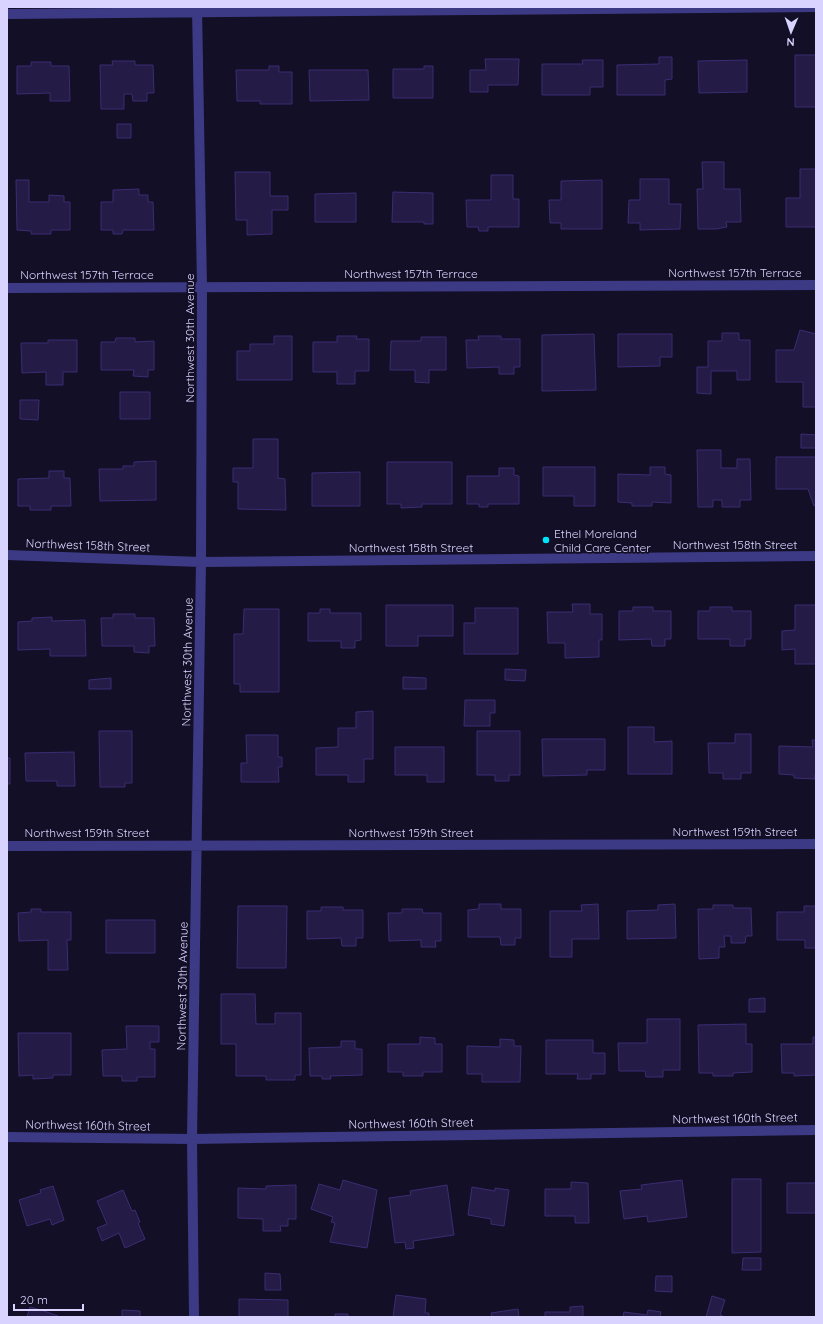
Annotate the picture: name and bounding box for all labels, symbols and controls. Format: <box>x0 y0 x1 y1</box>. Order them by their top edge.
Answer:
north arrow <box>771 12 811 52</box>
text: N <box>786 35 795 49</box>
street label: Northwest 157th Terrace <box>668 265 802 280</box>
street label: Northwest 157th Terrace <box>344 266 478 281</box>
street label: Northwest 157th Terrace <box>20 267 154 282</box>
street label: Northwest 30th Avenue <box>182 273 197 402</box>
place label: Ethel Moreland Child Care Center <box>554 526 651 555</box>
street label: Northwest 158th Street <box>25 535 151 555</box>
marker: Ethel Moreland Child Care Center <box>541 535 551 545</box>
street label: Northwest 158th Street <box>673 537 797 552</box>
street label: Northwest 158th Street <box>349 540 473 555</box>
street label: Northwest 30th Avenue <box>178 597 196 727</box>
street label: Northwest 159th Street <box>673 824 797 839</box>
street label: Northwest 159th Street <box>25 825 149 840</box>
street label: Northwest 159th Street <box>349 825 473 840</box>
street label: Northwest 30th Avenue <box>173 921 191 1051</box>
street label: Northwest 160th Street <box>672 1109 798 1127</box>
street label: Northwest 160th Street <box>348 1114 474 1132</box>
street label: Northwest 160th Street <box>25 1116 151 1134</box>
scale bar <box>14 1286 83 1312</box>
text: 20 m <box>20 1292 48 1307</box>

